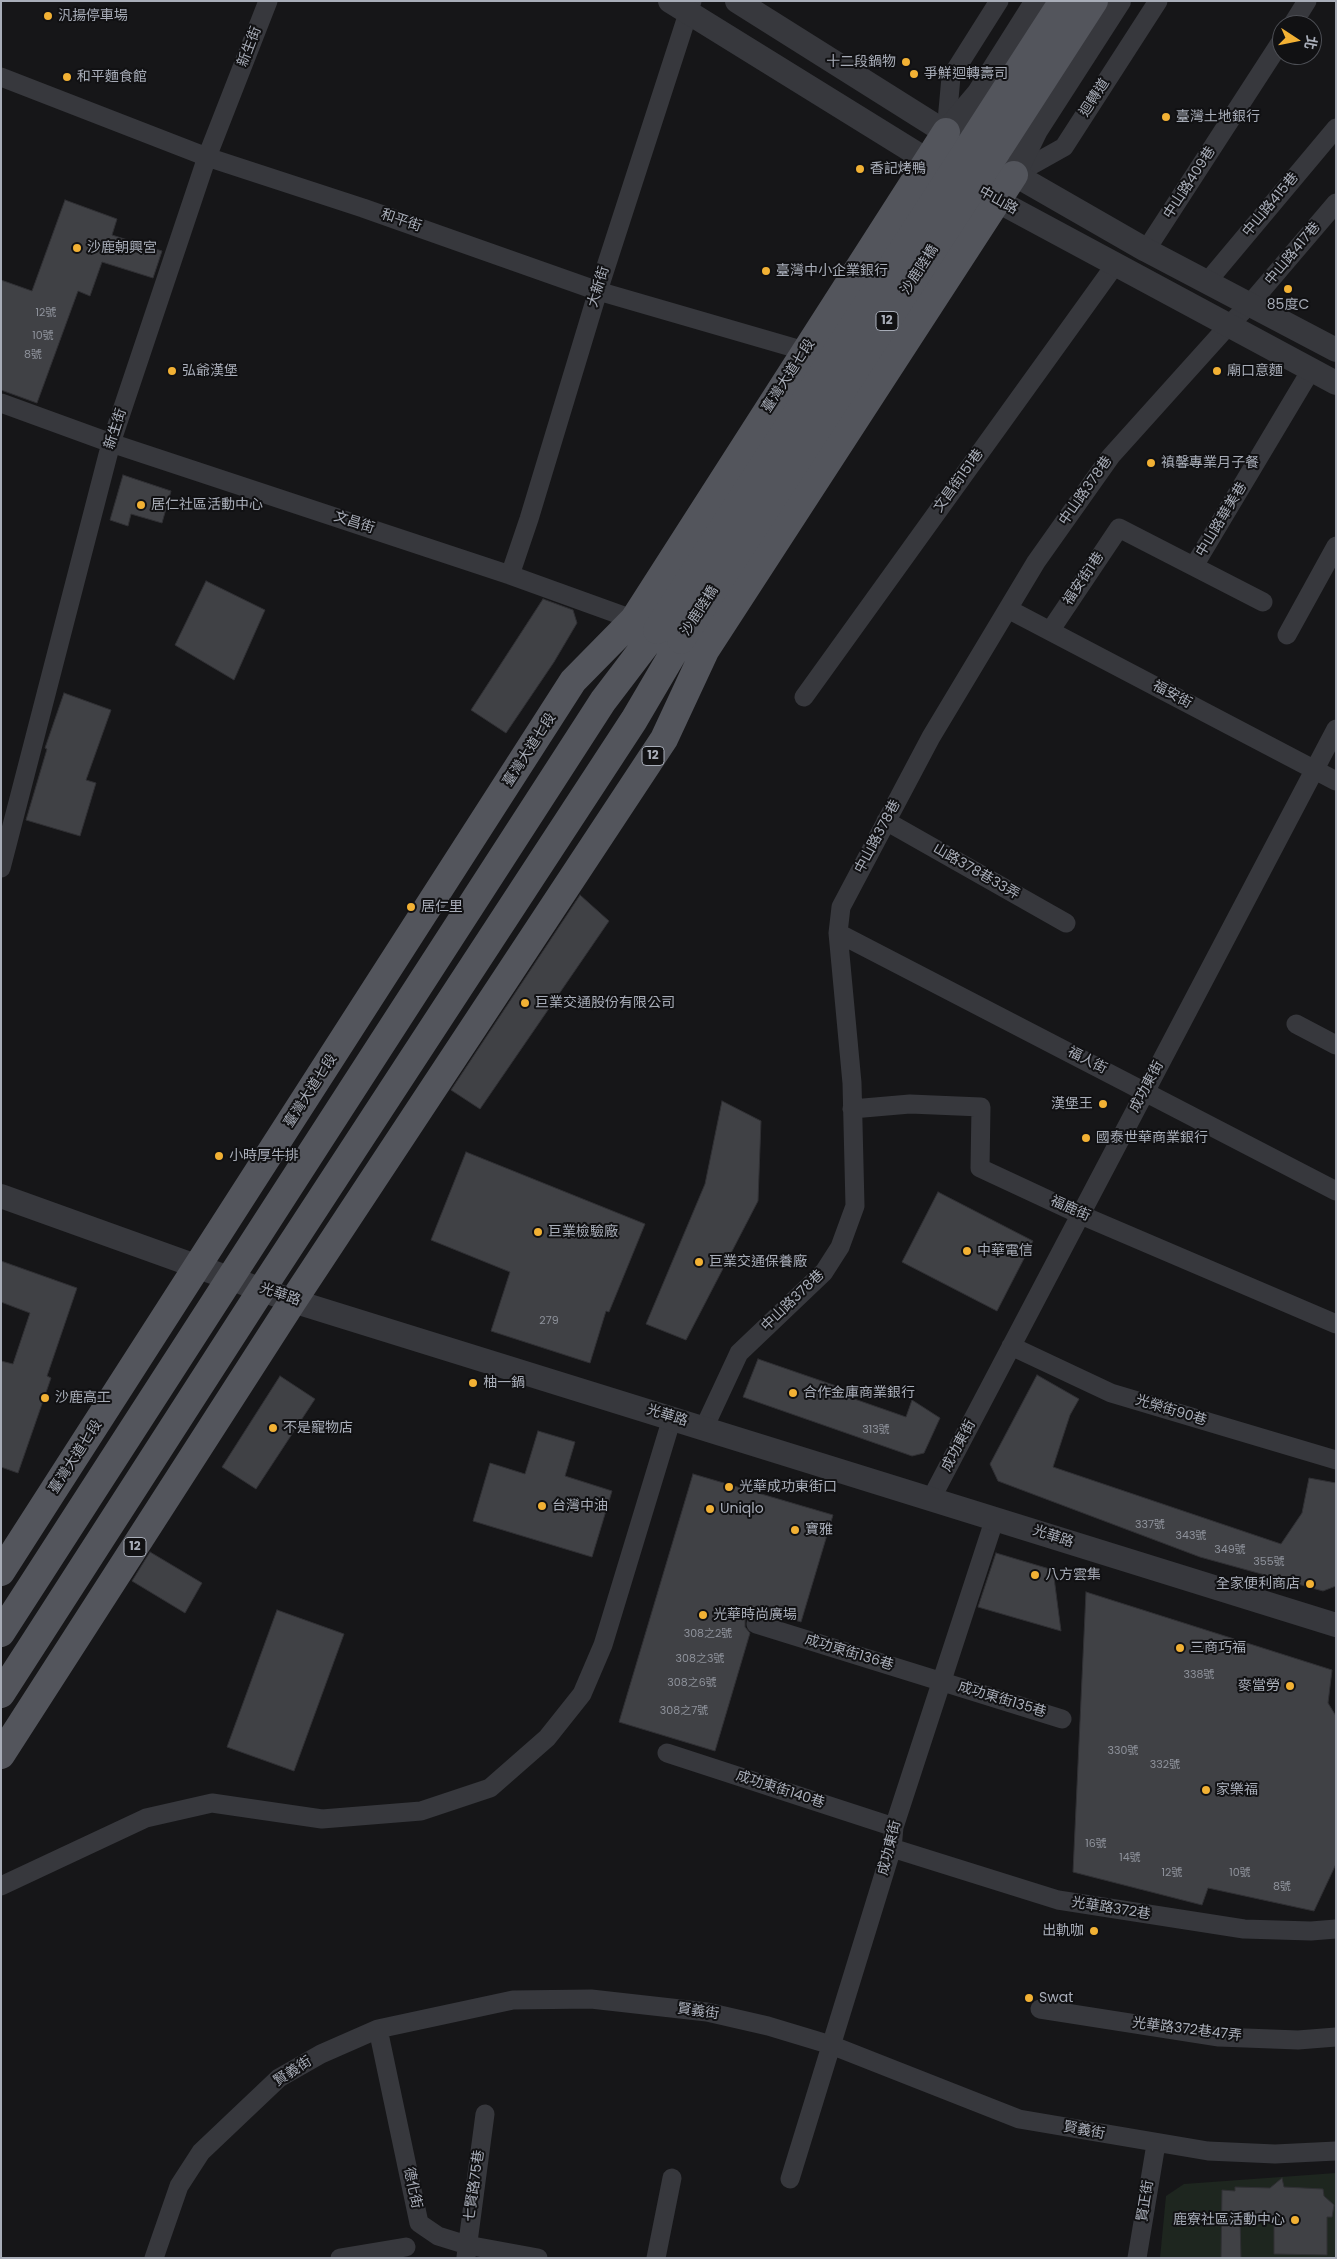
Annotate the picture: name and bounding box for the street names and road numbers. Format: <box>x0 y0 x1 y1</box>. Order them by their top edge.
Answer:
street label: 新生街 <box>235 24 265 70</box>
street label: 迴轉道 <box>1077 76 1113 120</box>
street label: 中山路409巷 <box>1161 144 1219 222</box>
street label: 中山路415巷 <box>1239 170 1303 240</box>
street label: 中山路 <box>976 183 1020 219</box>
street label: 和平街 <box>378 206 424 236</box>
street label: 中山路417巷 <box>1262 219 1324 289</box>
street label: 沙鹿陸橋 <box>898 242 942 298</box>
street label: 大新街 <box>585 264 613 310</box>
road number: 12 <box>876 312 898 331</box>
street label: 臺灣大道七段 <box>759 336 819 416</box>
street label: 新生街 <box>102 406 130 452</box>
street label: 文昌街151巷 <box>931 446 987 516</box>
street label: 中山路378巷 <box>1056 453 1116 529</box>
street label: 中山路華美巷 <box>1193 480 1251 560</box>
street label: 文昌街 <box>331 509 377 537</box>
street label: 福安街1巷 <box>1060 549 1108 609</box>
street label: 沙鹿陸橋 <box>678 583 722 639</box>
street label: 福安街 <box>1150 678 1194 712</box>
street label: 臺灣大道七段 <box>500 710 560 790</box>
road number: 12 <box>642 746 664 766</box>
street label: 中山路378巷 <box>852 797 904 877</box>
street label: 山路378巷33弄 <box>930 840 1022 904</box>
street label: 福人街 <box>1064 1044 1110 1078</box>
street label: 臺灣大道七段 <box>281 1051 341 1131</box>
street label: 成功東街 <box>1126 1058 1168 1116</box>
street label: 福鹿街 <box>1047 1193 1093 1225</box>
street label: 中山路378巷 <box>758 1267 828 1335</box>
street label: 光華路 <box>257 1280 303 1310</box>
street label: 光榮街90巷 <box>1133 1392 1209 1430</box>
street label: 光華路 <box>644 1402 690 1430</box>
street label: 臺灣大道七段 <box>46 1417 106 1497</box>
street label: 成功東街 <box>938 1417 980 1475</box>
street label: 光華路 <box>1030 1523 1076 1551</box>
road number: 12 <box>124 1538 146 1556</box>
street label: 成功東街136巷 <box>803 1632 895 1674</box>
street label: 成功東街135巷 <box>956 1679 1048 1721</box>
street label: 成功東街140巷 <box>734 1768 826 1812</box>
street label: 成功東街 <box>875 1819 905 1877</box>
street label: 光華路372巷 <box>1070 1894 1152 1924</box>
street label: 賢義街 <box>676 2001 720 2023</box>
street label: 光華路372巷47弄 <box>1131 2015 1243 2045</box>
street label: 賢義街 <box>271 2054 315 2090</box>
street label: 賢義街 <box>1062 2119 1106 2143</box>
street label: 七賢路75巷 <box>462 2149 488 2223</box>
street label: 德化街 <box>399 2166 425 2210</box>
street label: 賢正街 <box>1134 2179 1158 2223</box>

